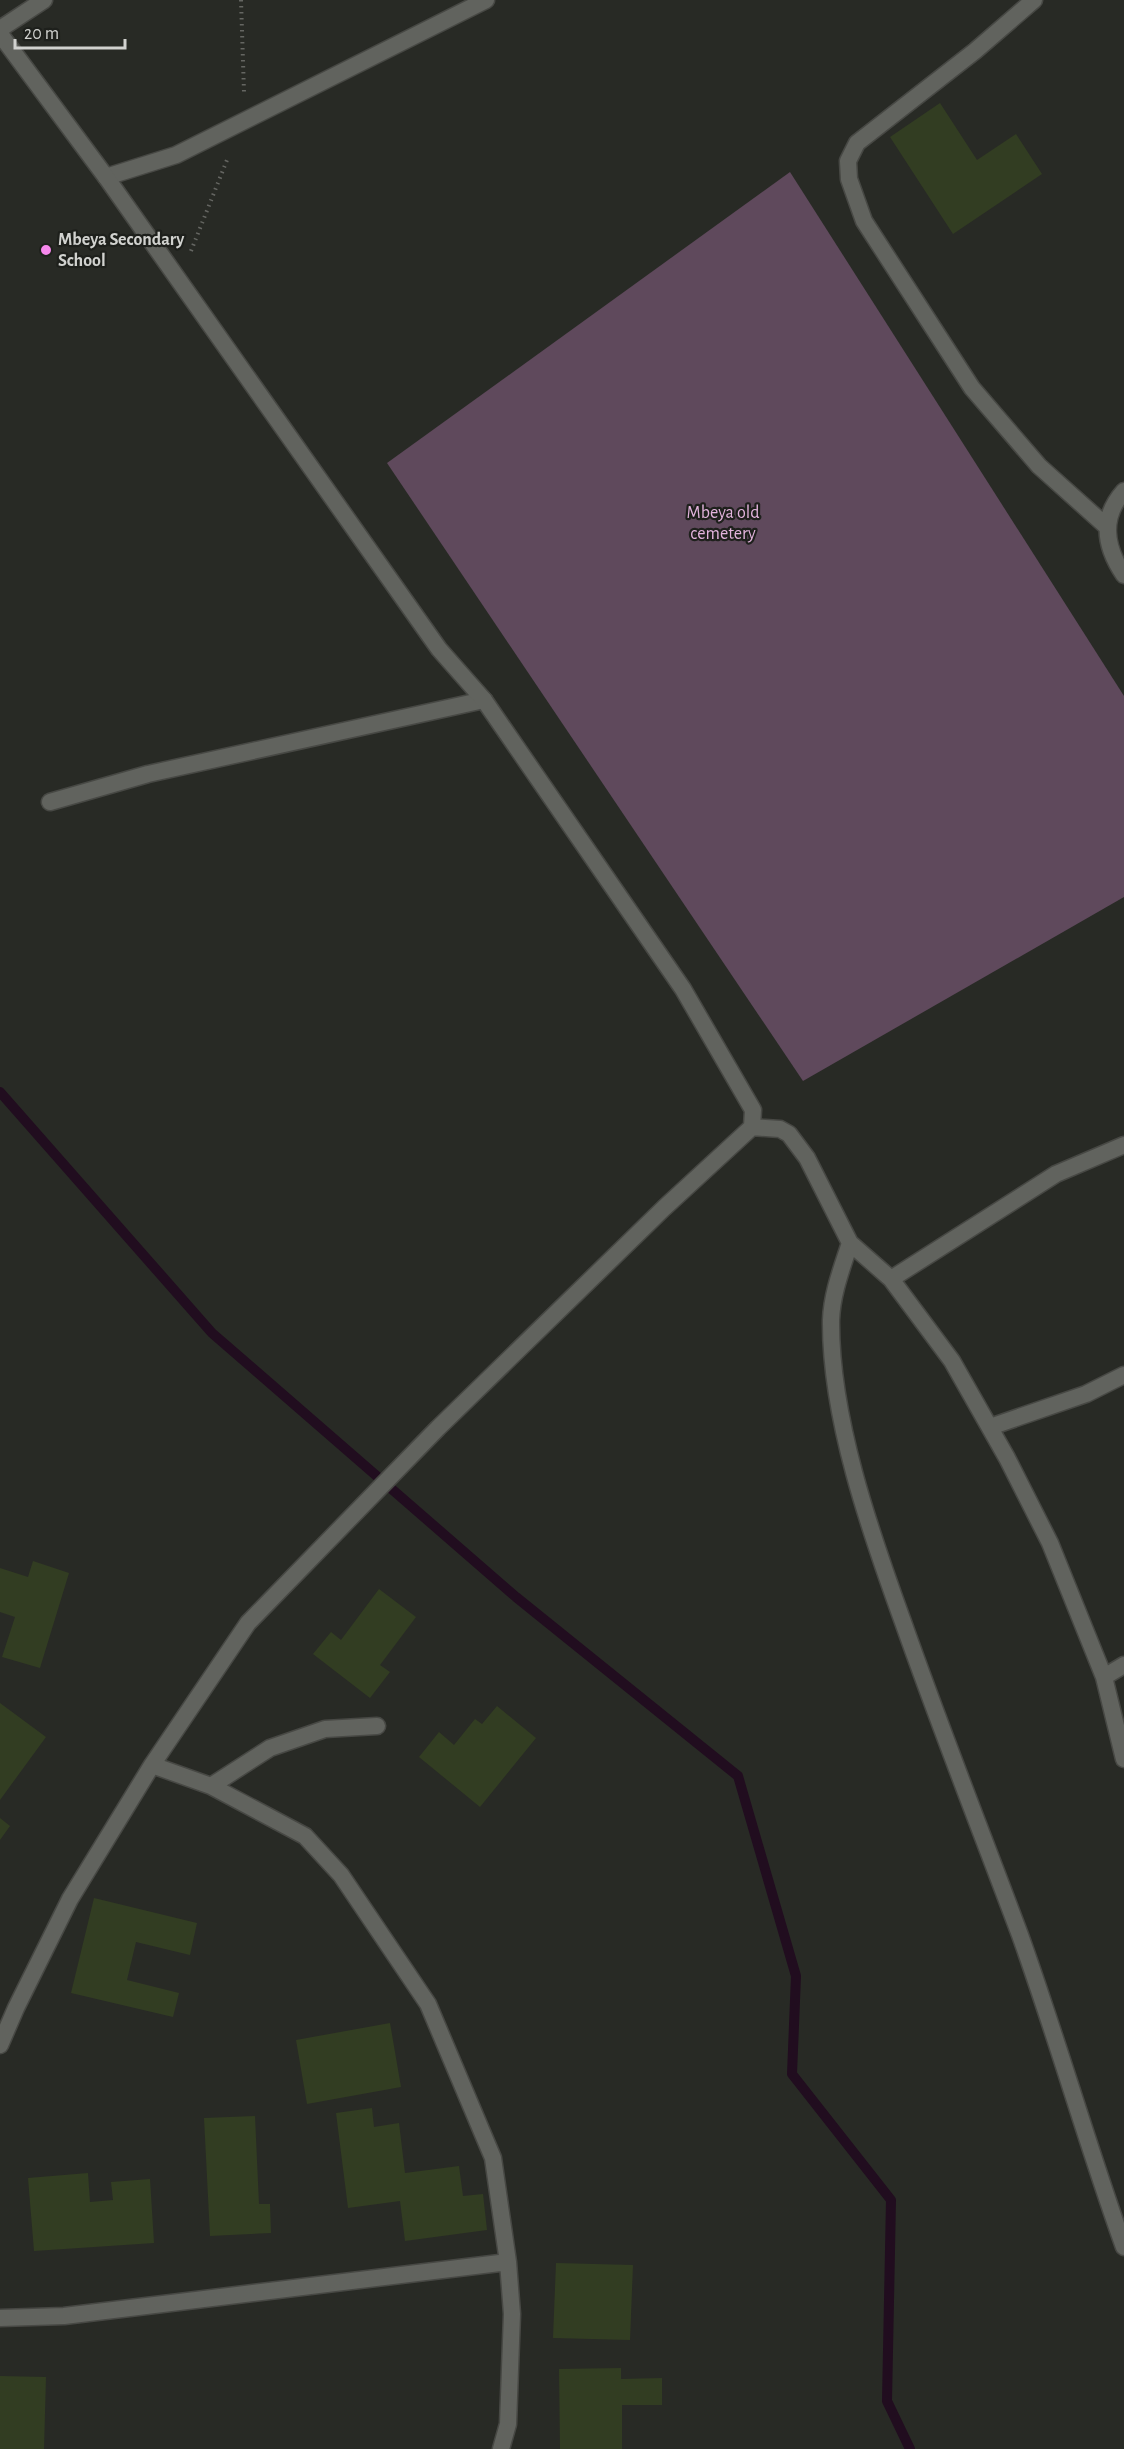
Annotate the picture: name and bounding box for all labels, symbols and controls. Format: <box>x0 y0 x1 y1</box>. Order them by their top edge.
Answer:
scale bar <box>15 12 124 50</box>
text: 20 m <box>24 25 59 43</box>
place label: Mbeya Secondary School <box>58 231 185 270</box>
marker: Mbeya Secondary School <box>39 243 53 257</box>
park label: Mbeya old cemetery <box>686 504 760 543</box>

